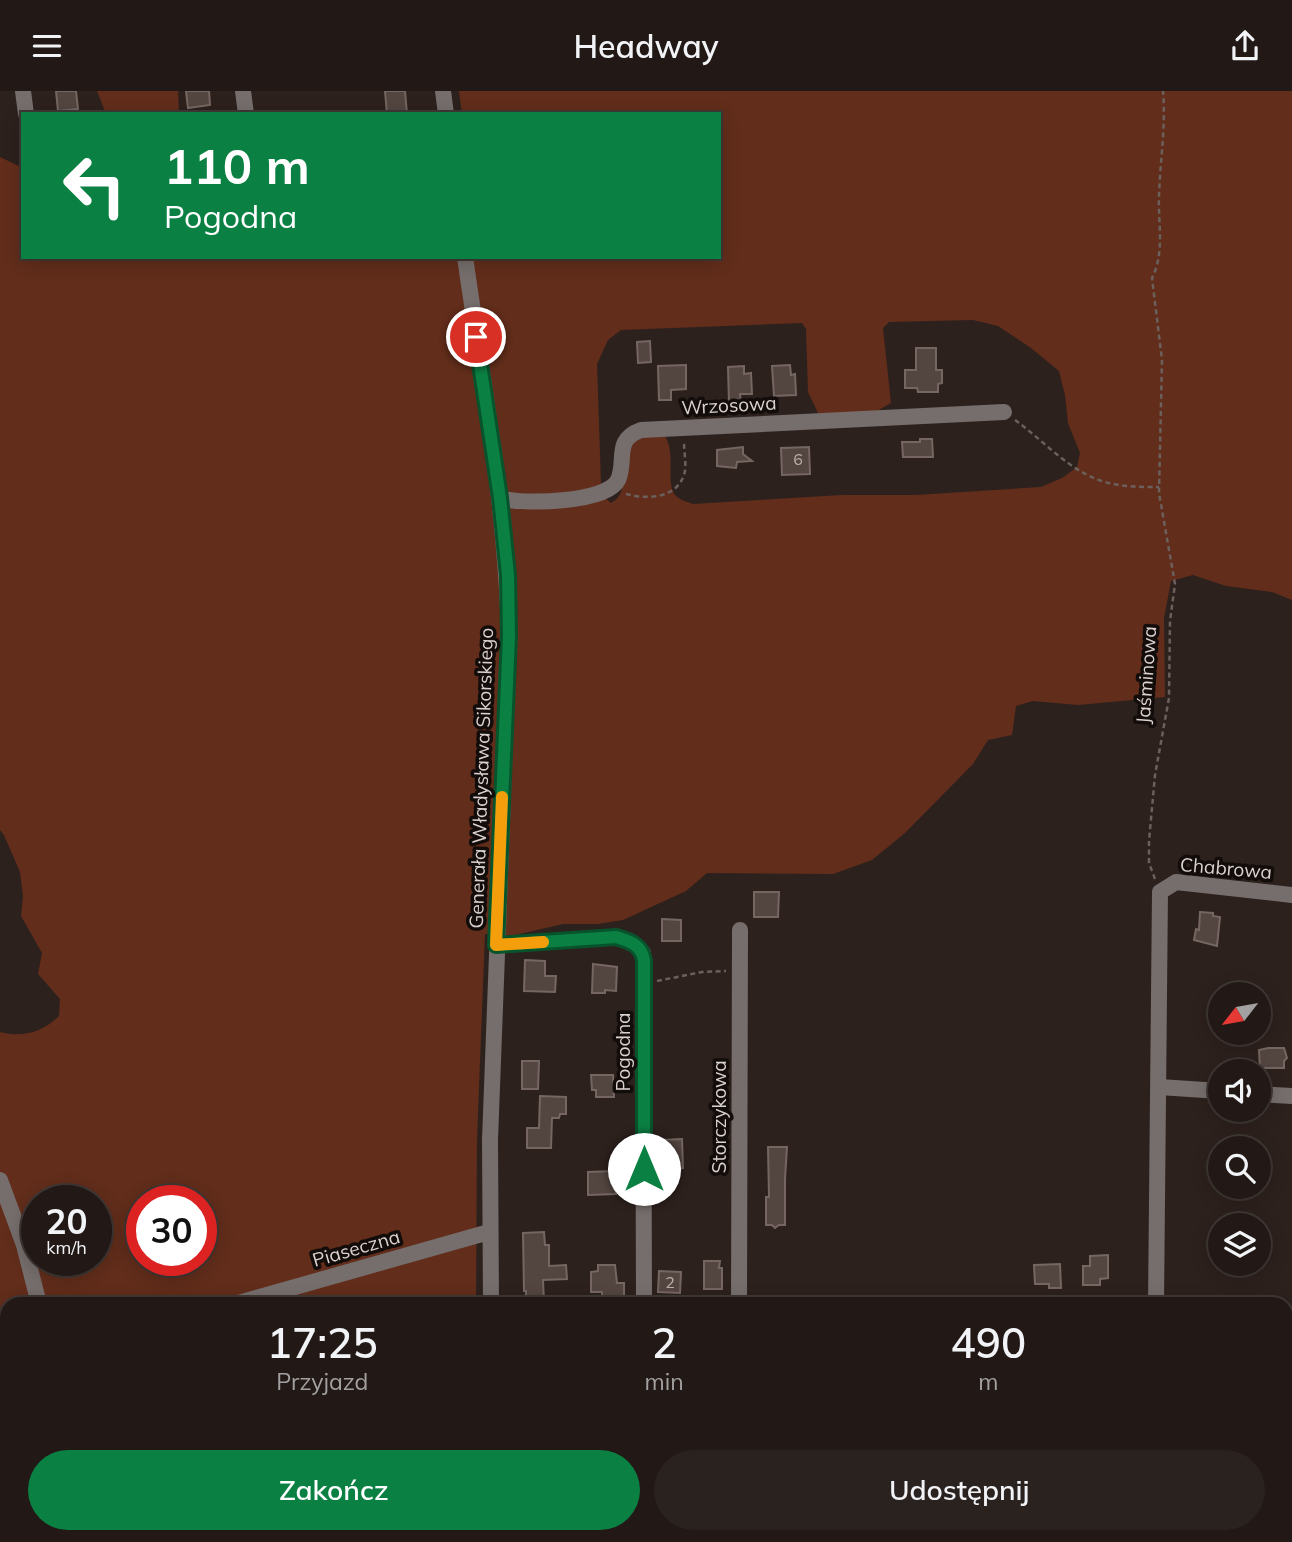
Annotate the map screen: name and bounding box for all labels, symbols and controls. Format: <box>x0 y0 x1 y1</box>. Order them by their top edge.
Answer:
text: Headway <box>573 26 719 66</box>
icon: menu <box>28 27 66 65</box>
icon: share <box>1226 27 1264 65</box>
text: 110 m <box>164 135 310 196</box>
icon: left <box>49 140 140 231</box>
text: Pogodna <box>164 196 297 236</box>
pin <box>446 307 506 367</box>
icon: arrive <box>457 318 495 356</box>
street label: Wrzosowa <box>681 391 777 419</box>
house number: 6 <box>793 449 803 469</box>
street label: Jaśminowa <box>1131 625 1161 725</box>
street label: Generała Władysława Sikorskiego <box>464 627 498 929</box>
street label: Chabrowa <box>1179 852 1273 884</box>
north arrow <box>1208 982 1270 1045</box>
map controls <box>1208 982 1271 1276</box>
street label: Pogodna <box>611 1012 635 1092</box>
button: sound <box>1208 1059 1271 1122</box>
street label: Storczykowa <box>707 1060 731 1174</box>
position arrow <box>607 1132 681 1206</box>
button: search <box>1208 1136 1271 1199</box>
speed limit sign: 30 <box>126 1185 217 1276</box>
text: 20 <box>45 1199 88 1243</box>
button: layers <box>1208 1213 1271 1276</box>
street label: Piaseczna <box>310 1224 402 1272</box>
text: km/h <box>46 1236 87 1259</box>
house number: 2 <box>665 1272 675 1292</box>
text: 17:25 <box>267 1316 378 1369</box>
text: 2 <box>651 1316 677 1369</box>
text: 490 <box>951 1316 1026 1369</box>
text: Przyjazd <box>276 1367 368 1396</box>
text: min <box>644 1367 684 1396</box>
text: m <box>978 1367 998 1396</box>
button: Zakończ <box>28 1450 640 1530</box>
button: Udostępnij <box>654 1450 1265 1530</box>

